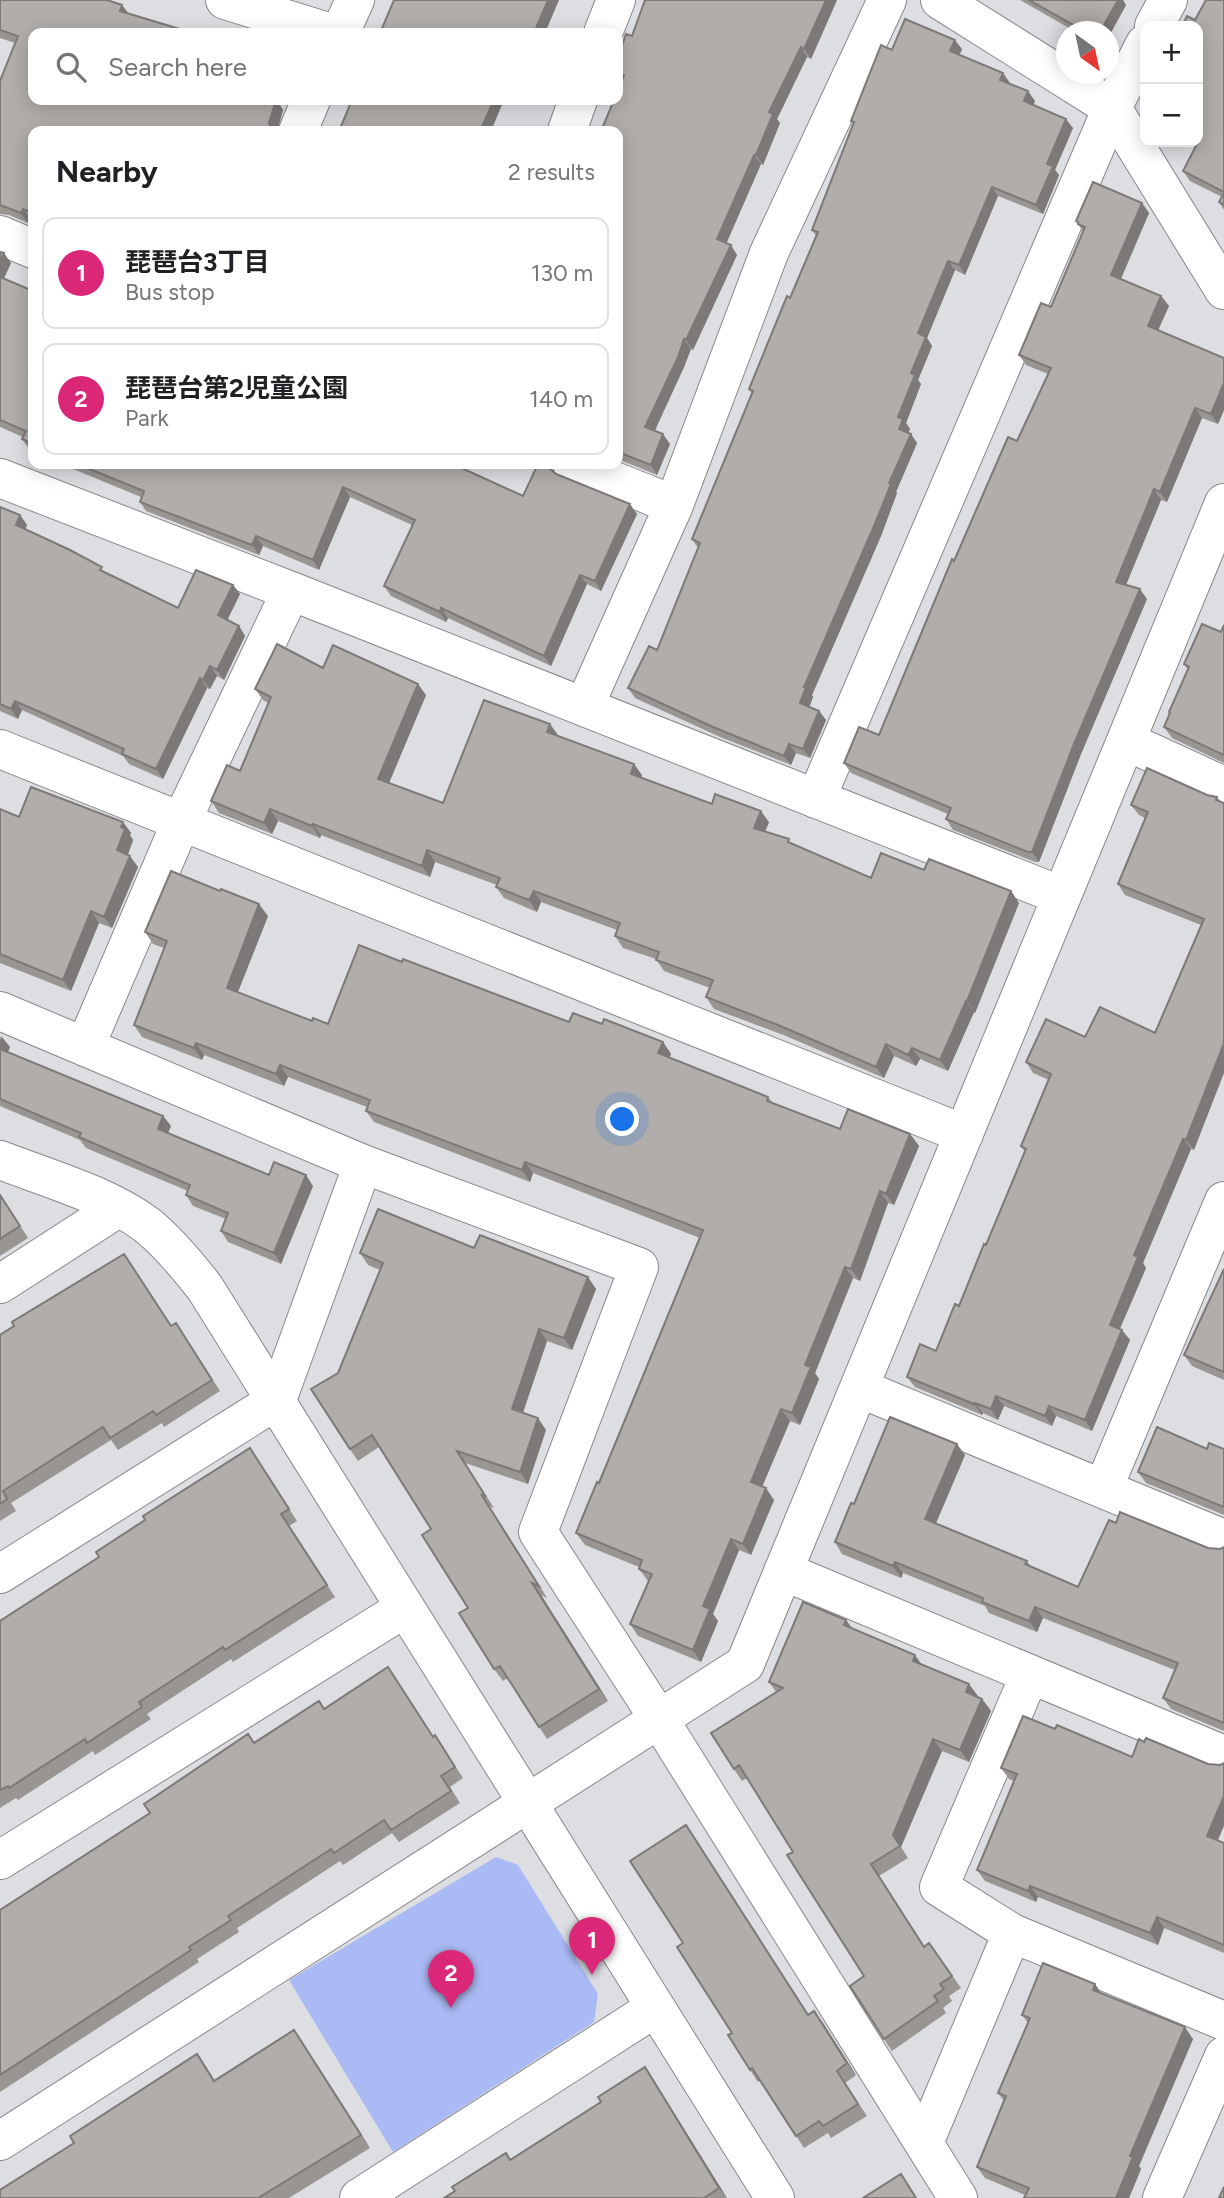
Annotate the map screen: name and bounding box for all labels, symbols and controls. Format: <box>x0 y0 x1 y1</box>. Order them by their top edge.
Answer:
north arrow <box>1056 21 1119 84</box>
map controls <box>1140 21 1203 147</box>
button: + <box>1140 21 1203 84</box>
search box <box>28 28 623 105</box>
icon: search <box>52 48 90 86</box>
text: Search here <box>108 51 247 83</box>
button: − <box>1140 84 1203 147</box>
text: Nearby <box>56 153 158 190</box>
text: 2 results <box>508 158 595 186</box>
text: 琵琶台3丁目 <box>125 246 269 278</box>
text: 1 <box>76 259 86 287</box>
text: 130 m <box>531 259 593 287</box>
text: Bus stop <box>125 278 215 306</box>
text: 琵琶台第2児童公園 <box>125 372 348 404</box>
text: 2 <box>74 385 88 413</box>
text: 140 m <box>529 385 593 413</box>
text: Park <box>125 404 169 432</box>
your location <box>605 1102 639 1136</box>
pin: 1 <box>569 1917 615 1975</box>
pin: 2 <box>428 1950 474 2008</box>

